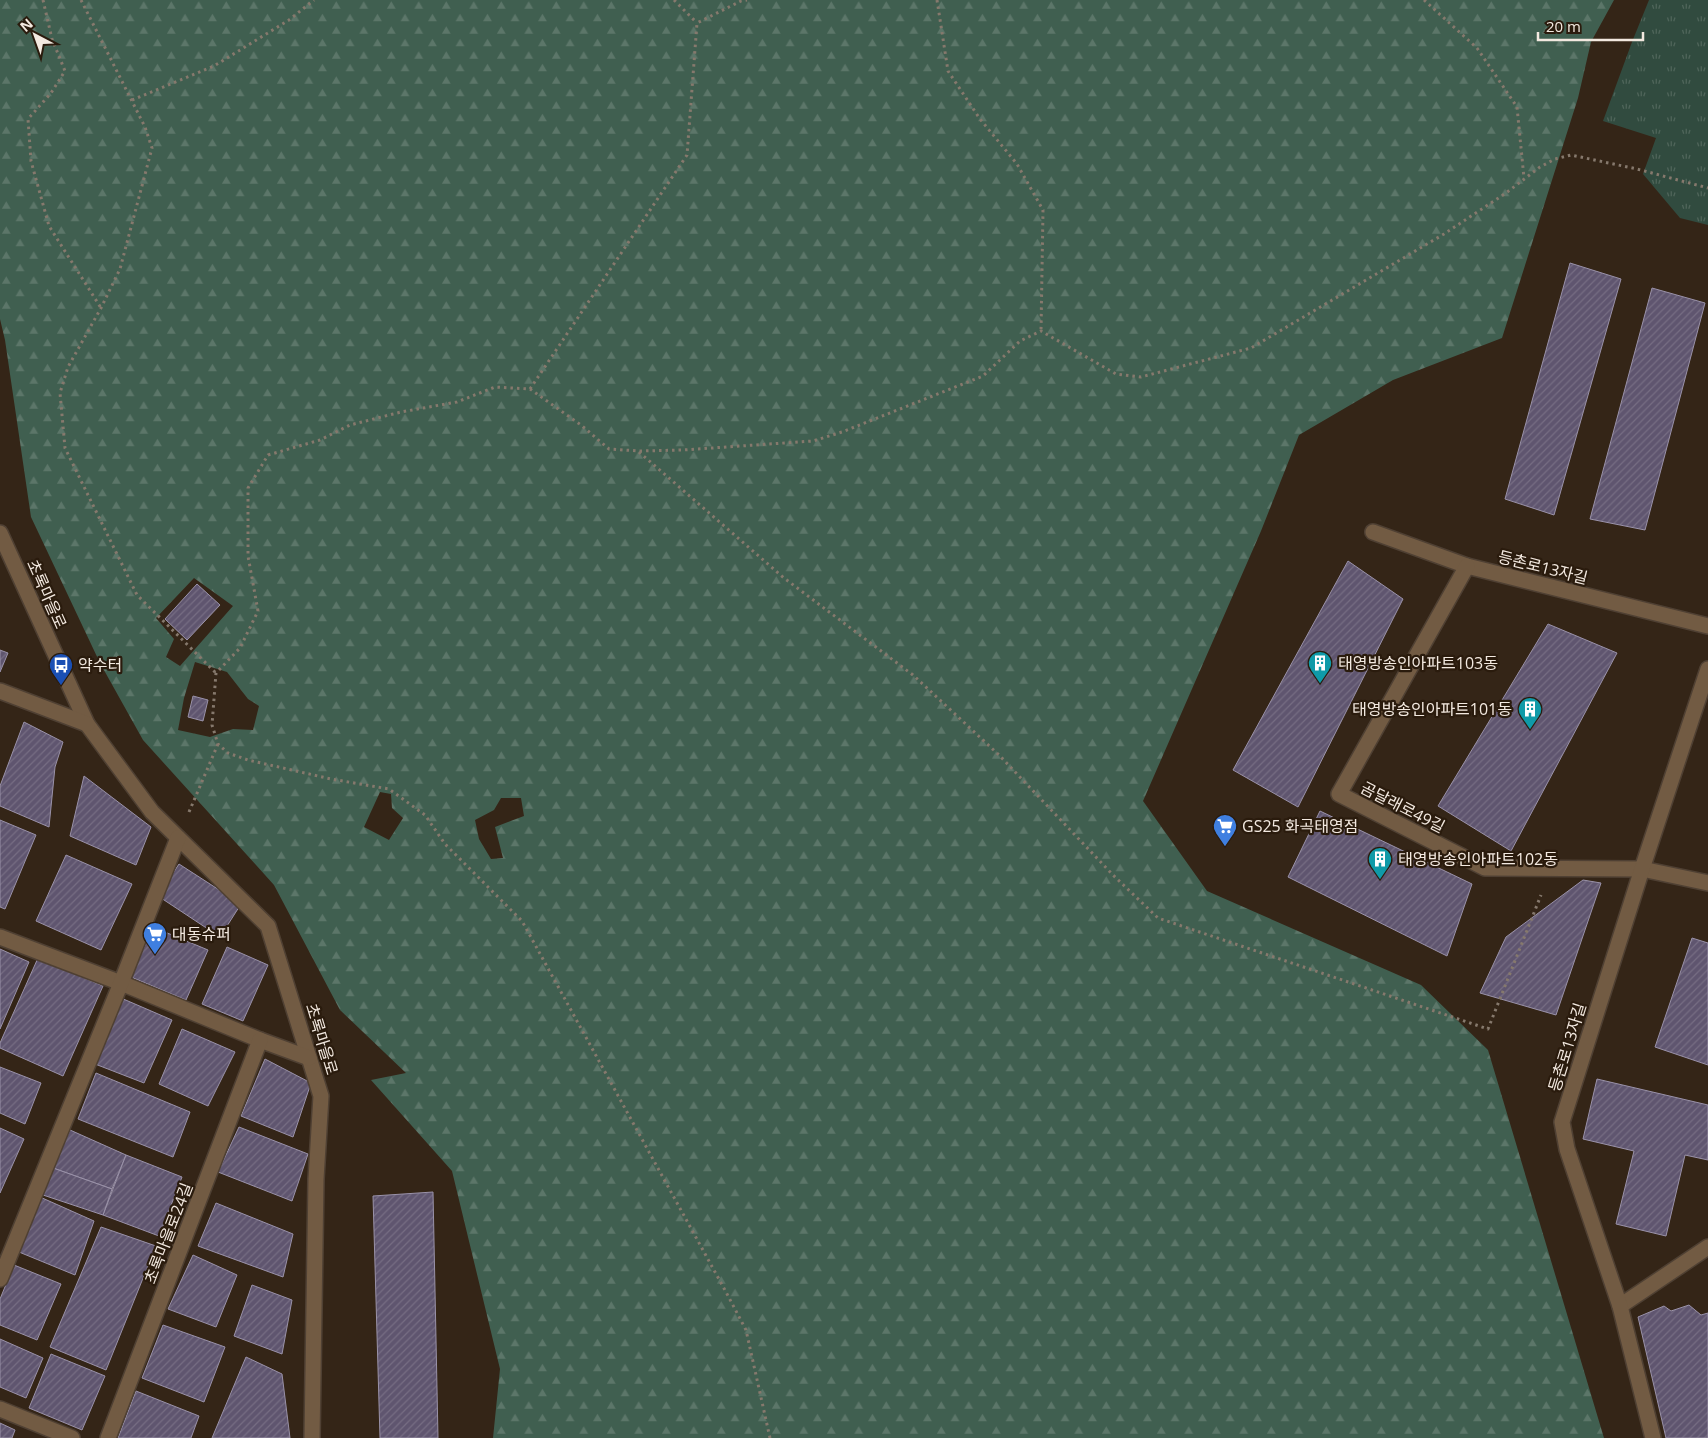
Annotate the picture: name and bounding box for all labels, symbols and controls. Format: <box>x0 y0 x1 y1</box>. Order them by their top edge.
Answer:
north arrow <box>10 10 60 60</box>
scale bar <box>1538 10 1643 42</box>
text: N <box>16 14 37 36</box>
text: 20 m <box>1546 16 1581 36</box>
street label: 등촌로13자길 <box>1496 545 1590 589</box>
street label: 초록마을로 <box>22 556 72 632</box>
building icon: 태영방송인아파트103동 <box>1307 650 1333 684</box>
bus stop icon: 약수터 <box>48 652 74 686</box>
place label: 태영방송인아파트103동 <box>1338 652 1498 674</box>
place label: 약수터 <box>78 654 122 676</box>
building icon: 태영방송인아파트101동 <box>1517 696 1543 730</box>
place label: 태영방송인아파트101동 <box>1352 698 1512 720</box>
street label: 곰달래로49길 <box>1357 776 1449 838</box>
supermarket icon: GS25 화곡태영점 <box>1212 813 1238 847</box>
place label: GS25 화곡태영점 <box>1242 815 1358 837</box>
building icon: 태영방송인아파트102동 <box>1367 846 1393 880</box>
place label: 태영방송인아파트102동 <box>1398 848 1558 870</box>
supermarket icon: 대동슈퍼 <box>142 921 168 955</box>
place label: 대동슈퍼 <box>172 923 231 945</box>
street label: 등촌로13자길 <box>1543 1000 1591 1094</box>
street label: 초록마을로 <box>301 1001 343 1078</box>
street label: 초록마을로24길 <box>139 1179 197 1287</box>

